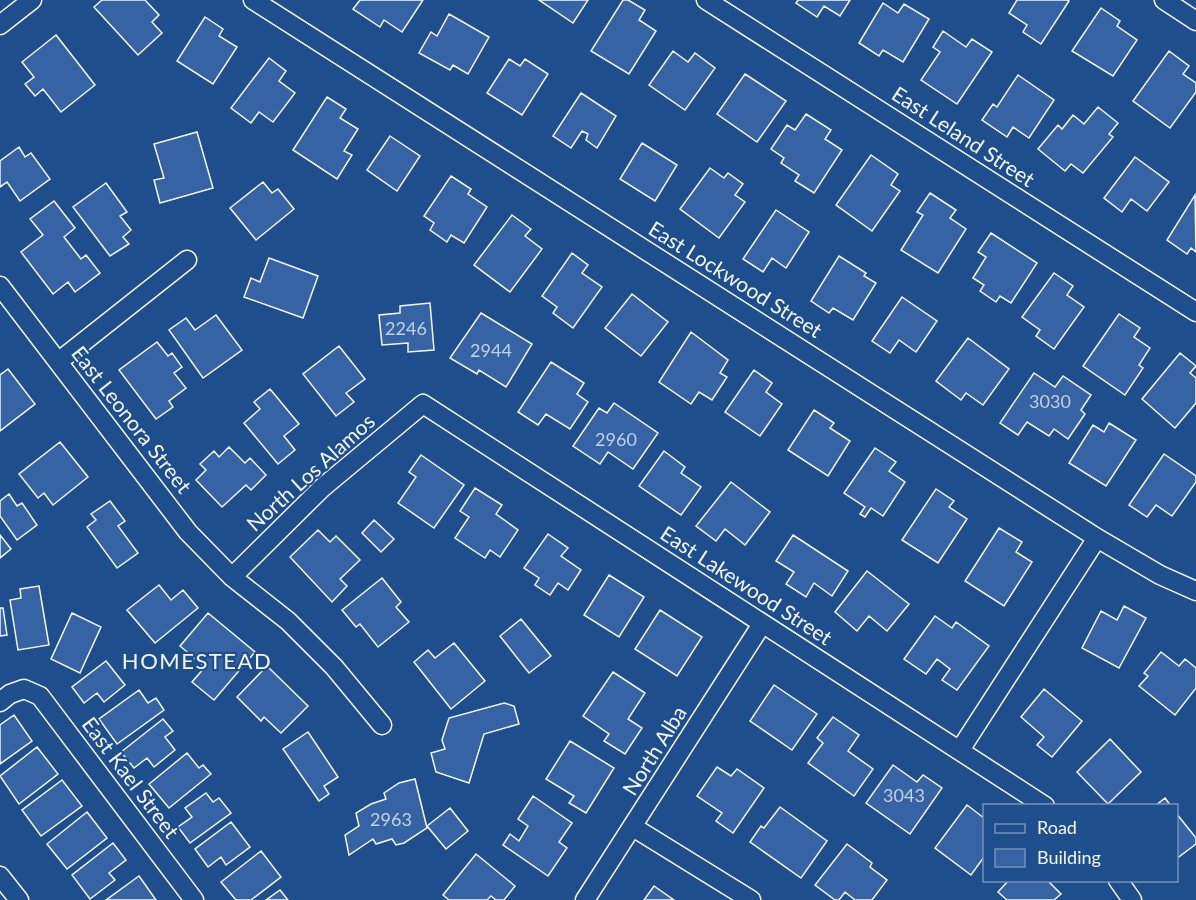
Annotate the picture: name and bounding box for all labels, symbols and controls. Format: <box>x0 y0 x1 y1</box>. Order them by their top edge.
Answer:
street label: East Leland Street <box>888 80 1040 191</box>
street label: East Lockwood Street <box>645 215 827 342</box>
house number: 2246 <box>385 317 427 339</box>
house number: 2944 <box>470 339 512 361</box>
street label: East Leonora Street <box>67 341 198 498</box>
house number: 3030 <box>1029 390 1071 412</box>
street label: North Los Alamos <box>241 408 379 536</box>
house number: 2960 <box>595 428 637 450</box>
street label: East Lakewood Street <box>656 520 838 650</box>
district label: HOMESTEAD <box>122 647 272 674</box>
street label: North Alba <box>616 701 691 799</box>
street label: East Kael Street <box>77 711 185 843</box>
house number: 3043 <box>883 784 925 806</box>
legend <box>983 804 1178 882</box>
house number: 2963 <box>370 808 412 830</box>
text: Road <box>1037 816 1077 838</box>
text: Building <box>1037 846 1101 868</box>

